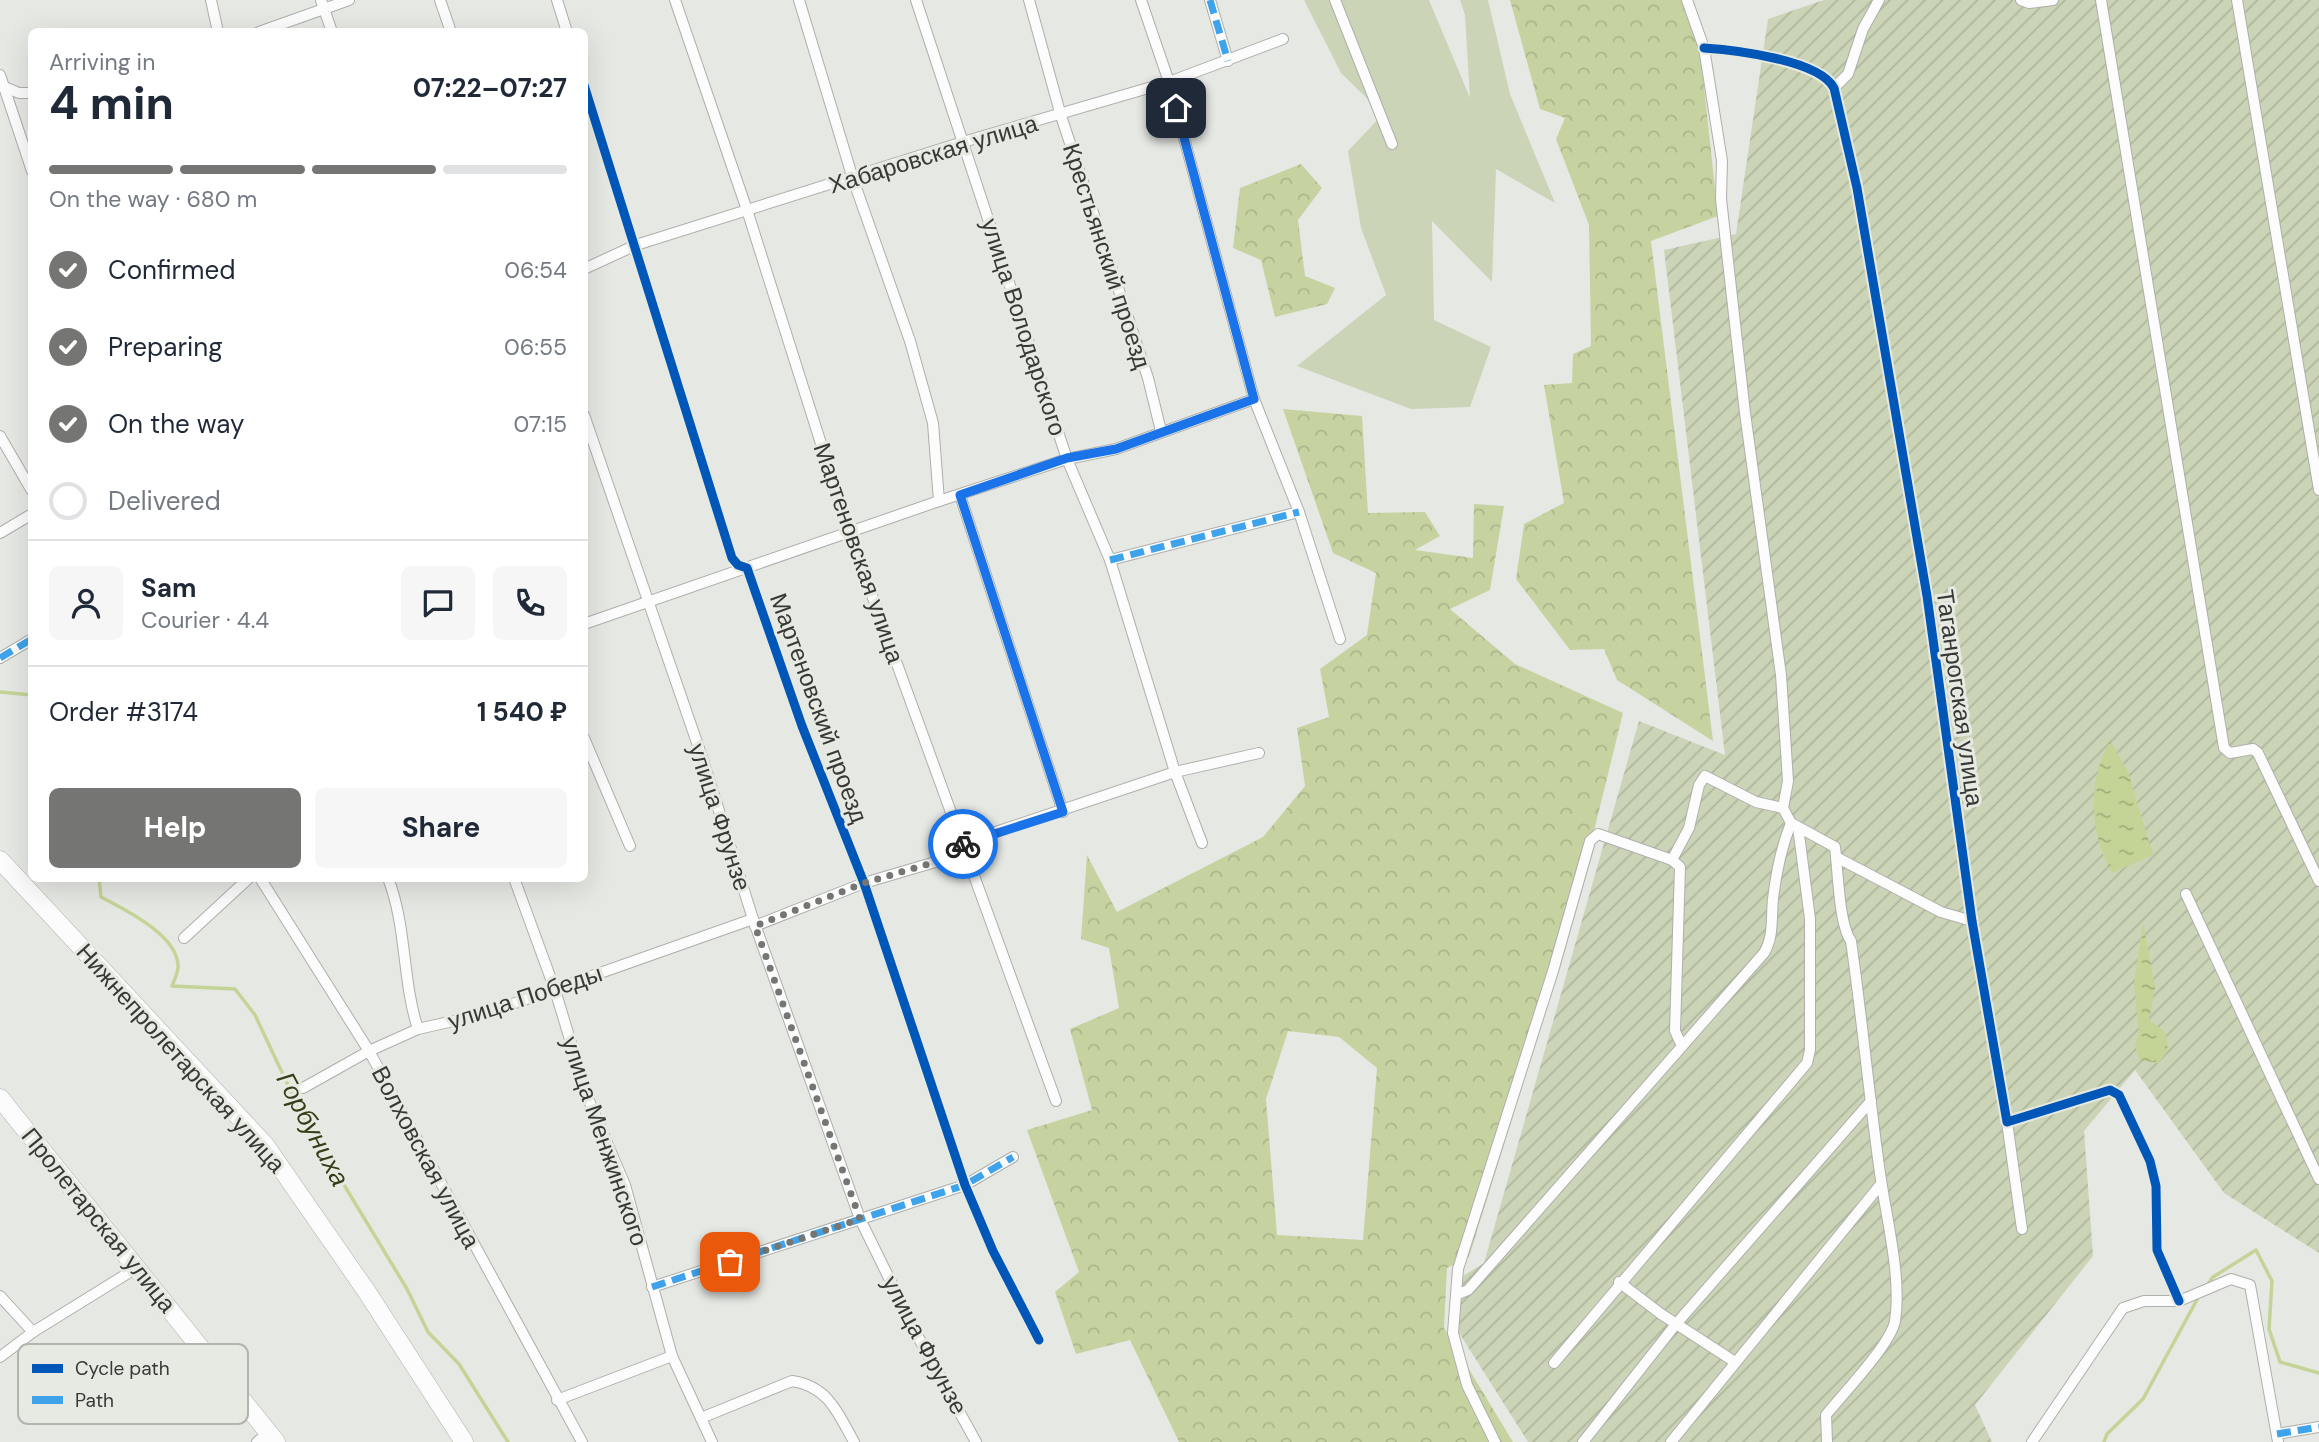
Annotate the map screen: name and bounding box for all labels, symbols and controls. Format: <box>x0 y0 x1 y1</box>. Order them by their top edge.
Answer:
text: Arriving in <box>49 47 155 77</box>
text: 07:22–07:27 <box>413 71 567 105</box>
text: 4 min <box>49 73 174 133</box>
pin <box>1146 78 1206 138</box>
icon: home <box>1157 89 1195 127</box>
street label: Хабаровская улица <box>825 107 1042 201</box>
street label: Крестьянский проезд <box>1056 139 1158 373</box>
text: On the way · 680 m <box>49 184 257 214</box>
street label: улица Володарского <box>974 214 1074 440</box>
icon: check <box>49 251 87 289</box>
text: Confirmed <box>108 253 235 287</box>
text: 06:54 <box>504 255 567 285</box>
icon: check <box>49 328 87 366</box>
text: Preparing <box>108 330 223 364</box>
text: 06:55 <box>504 332 567 362</box>
icon: check <box>49 405 87 443</box>
text: On the way <box>108 407 244 441</box>
text: 07:15 <box>513 409 567 439</box>
street label: Мартеновская улица <box>807 439 912 668</box>
text: Delivered <box>108 484 221 518</box>
button: person <box>49 566 123 640</box>
button: chat <box>401 566 475 640</box>
button: phone <box>493 566 567 640</box>
text: Sam <box>141 571 196 605</box>
street label: Таганрогская улица <box>1929 588 1991 809</box>
street label: Мартеновский проезд <box>763 589 875 827</box>
text: Courier · 4.4 <box>141 605 269 635</box>
text: Order #3174 <box>49 695 198 729</box>
text: 1 540 ₽ <box>477 695 567 729</box>
street label: улица Фрунзе <box>682 739 758 895</box>
button: Help <box>49 788 301 868</box>
button: Share <box>315 788 567 868</box>
courier <box>928 809 998 879</box>
icon: bike <box>944 825 982 863</box>
street label: Нижнепролетарская улица <box>70 937 293 1180</box>
street label: улица Победы <box>444 957 606 1037</box>
street label: улица Менжинского <box>555 1032 655 1250</box>
street label: Волховская улица <box>365 1060 487 1254</box>
water label: Горбуниха <box>269 1066 357 1192</box>
street label: Пролетарская улица <box>15 1121 184 1319</box>
pin <box>700 1232 760 1292</box>
icon: bag <box>711 1243 749 1281</box>
street label: улица Фрунзе <box>875 1270 975 1420</box>
legend <box>18 1344 248 1424</box>
text: Cycle path <box>75 1356 170 1381</box>
text: Path <box>75 1388 114 1413</box>

